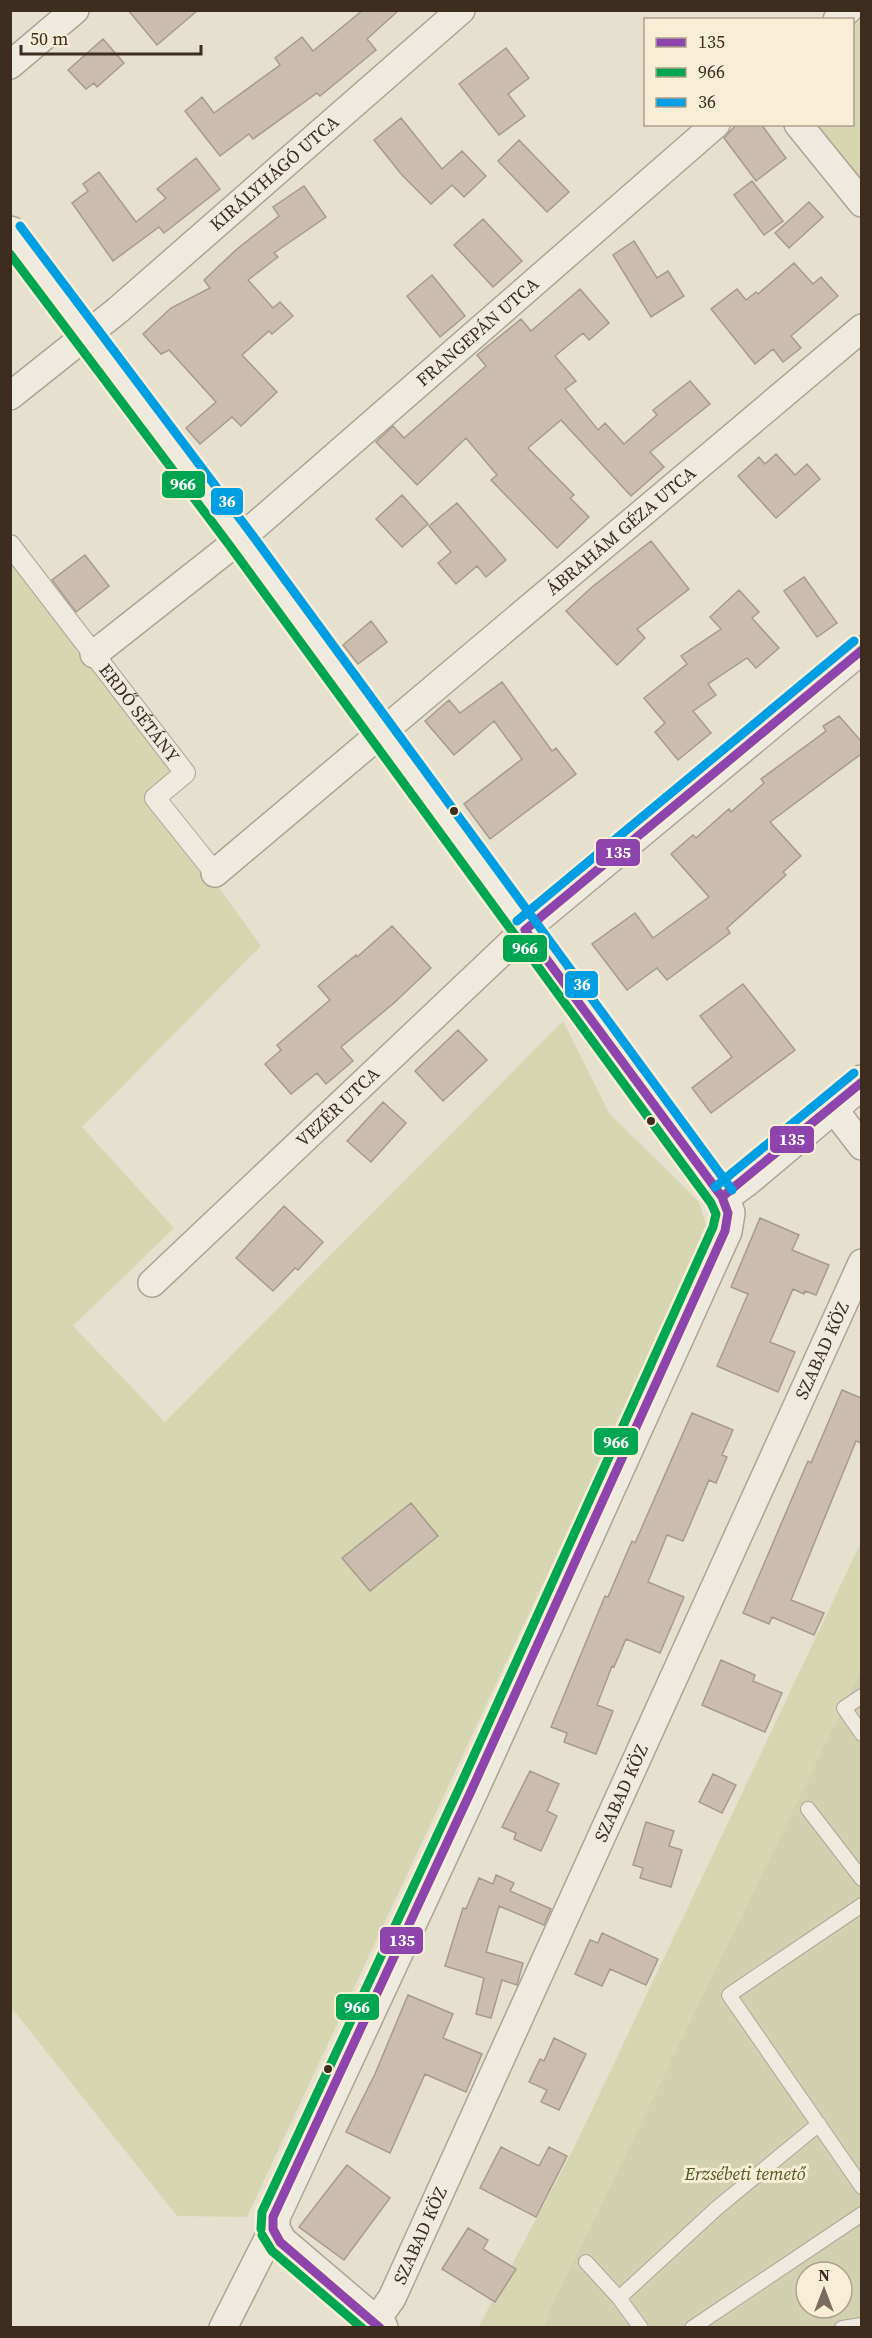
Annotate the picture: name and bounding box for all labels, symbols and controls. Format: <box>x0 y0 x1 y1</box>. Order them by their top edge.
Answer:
scale bar <box>21 18 201 56</box>
legend <box>644 18 854 126</box>
text: 50 m <box>30 26 68 51</box>
text: 135 <box>698 29 725 54</box>
text: 966 <box>698 59 725 84</box>
text: 36 <box>698 89 716 114</box>
street label: KIRÁLYHÁGÓ UTCA <box>204 109 344 236</box>
street label: FRANGEPÁN UTCA <box>410 271 544 392</box>
street label: ÁBRAHÁM GÉZA UTCA <box>541 460 701 601</box>
line badge: 966 <box>161 470 206 499</box>
text: 966 <box>170 473 196 495</box>
line badge: 36 <box>210 487 244 516</box>
text: 36 <box>218 490 236 512</box>
street label: ERDŐ SÉTÁNY <box>94 658 186 768</box>
unlabelled marker <box>448 805 460 817</box>
line badge: 135 <box>595 838 641 867</box>
text: 135 <box>605 841 631 863</box>
line badge: 966 <box>502 934 548 963</box>
text: 966 <box>512 937 538 959</box>
line badge: 36 <box>564 970 599 999</box>
text: 36 <box>573 973 591 995</box>
street label: VEZÉR UTCA <box>290 1061 385 1152</box>
unlabelled marker <box>645 1115 657 1127</box>
line badge: 135 <box>769 1125 815 1154</box>
text: 135 <box>779 1128 805 1150</box>
street label: SZABAD KÖZ <box>789 1297 855 1403</box>
line badge: 966 <box>593 1427 639 1456</box>
text: 966 <box>603 1431 629 1453</box>
street label: SZABAD KÖZ <box>588 1740 654 1846</box>
line badge: 135 <box>379 1926 424 1955</box>
text: 135 <box>389 1929 415 1951</box>
line badge: 966 <box>335 1993 380 2021</box>
text: 966 <box>344 1996 370 2018</box>
unlabelled marker <box>322 2063 334 2075</box>
park label: Erzsébeti temető <box>683 2161 807 2186</box>
street label: SZABAD KÖZ <box>387 2182 453 2288</box>
north arrow <box>794 2260 854 2320</box>
text: N <box>818 2264 830 2286</box>

